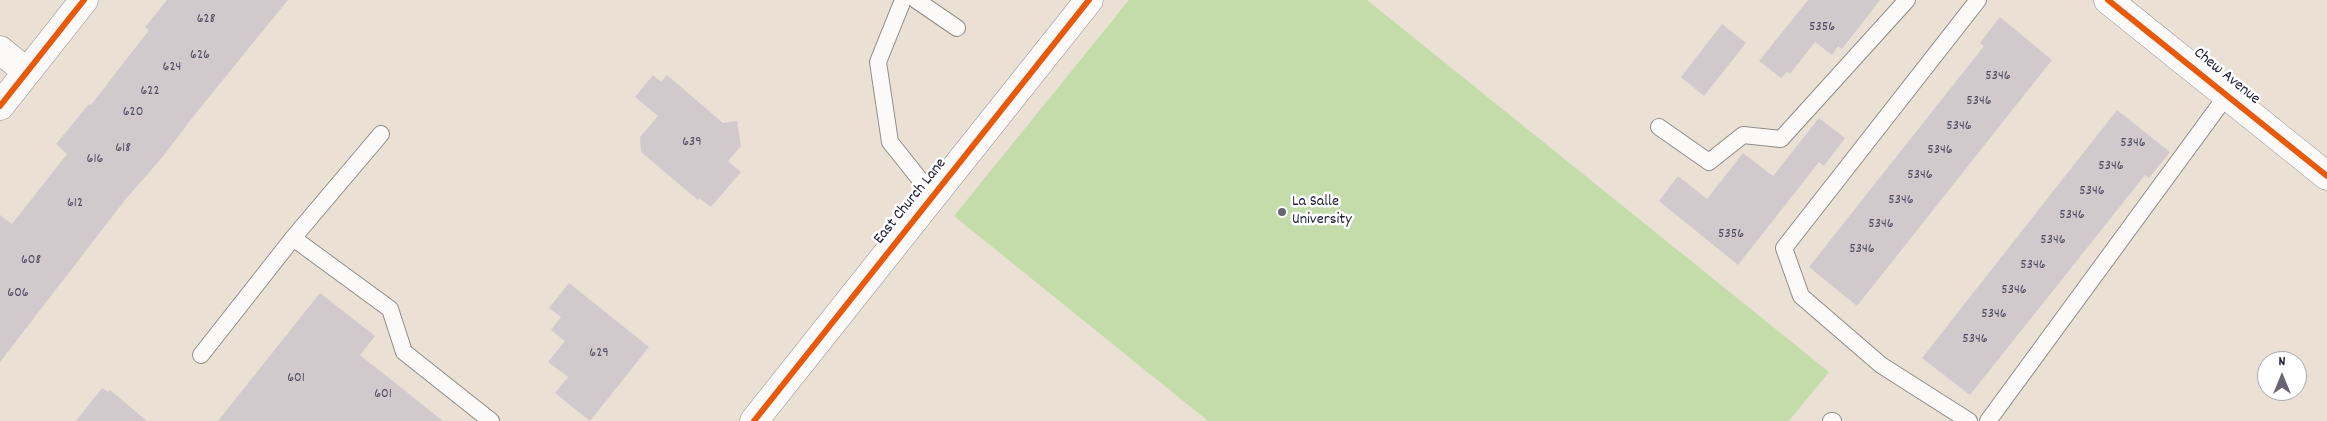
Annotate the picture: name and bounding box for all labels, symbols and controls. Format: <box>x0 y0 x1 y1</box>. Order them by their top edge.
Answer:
house number: 628 <box>197 12 215 28</box>
house number: 5356 <box>1809 20 1835 36</box>
street label: Chew Avenue <box>2189 44 2263 110</box>
house number: 626 <box>190 48 210 64</box>
house number: 624 <box>163 60 181 76</box>
house number: 5346 <box>1985 69 2011 85</box>
house number: 622 <box>140 84 160 100</box>
house number: 5346 <box>1966 94 1992 110</box>
house number: 620 <box>123 105 143 121</box>
house number: 5346 <box>1946 119 1972 135</box>
house number: 639 <box>682 135 702 151</box>
house number: 5346 <box>2120 136 2146 152</box>
house number: 618 <box>115 141 131 157</box>
house number: 5346 <box>1927 143 1953 159</box>
house number: 616 <box>87 152 103 168</box>
street label: East Church Lane <box>870 155 952 249</box>
house number: 5346 <box>2098 159 2124 175</box>
house number: 5346 <box>1907 168 1933 184</box>
house number: 5346 <box>2079 184 2105 200</box>
place label: La Salle University <box>1292 193 1352 231</box>
house number: 5346 <box>1888 193 1914 209</box>
house number: 612 <box>67 196 83 212</box>
marker: La Salle University <box>1276 206 1288 218</box>
house number: 5346 <box>2059 208 2085 224</box>
house number: 5346 <box>1868 217 1894 233</box>
house number: 5356 <box>1718 227 1744 243</box>
house number: 5346 <box>2040 233 2066 249</box>
house number: 5346 <box>1849 242 1875 258</box>
house number: 608 <box>21 253 41 269</box>
house number: 5346 <box>2020 258 2046 274</box>
house number: 5346 <box>2001 283 2027 299</box>
house number: 606 <box>7 286 29 302</box>
house number: 5346 <box>1981 307 2007 323</box>
house number: 5346 <box>1962 332 1988 348</box>
house number: 629 <box>589 346 609 362</box>
north arrow <box>2257 351 2307 401</box>
text: N <box>2279 352 2285 372</box>
house number: 601 <box>287 371 305 387</box>
house number: 601 <box>374 387 392 403</box>

